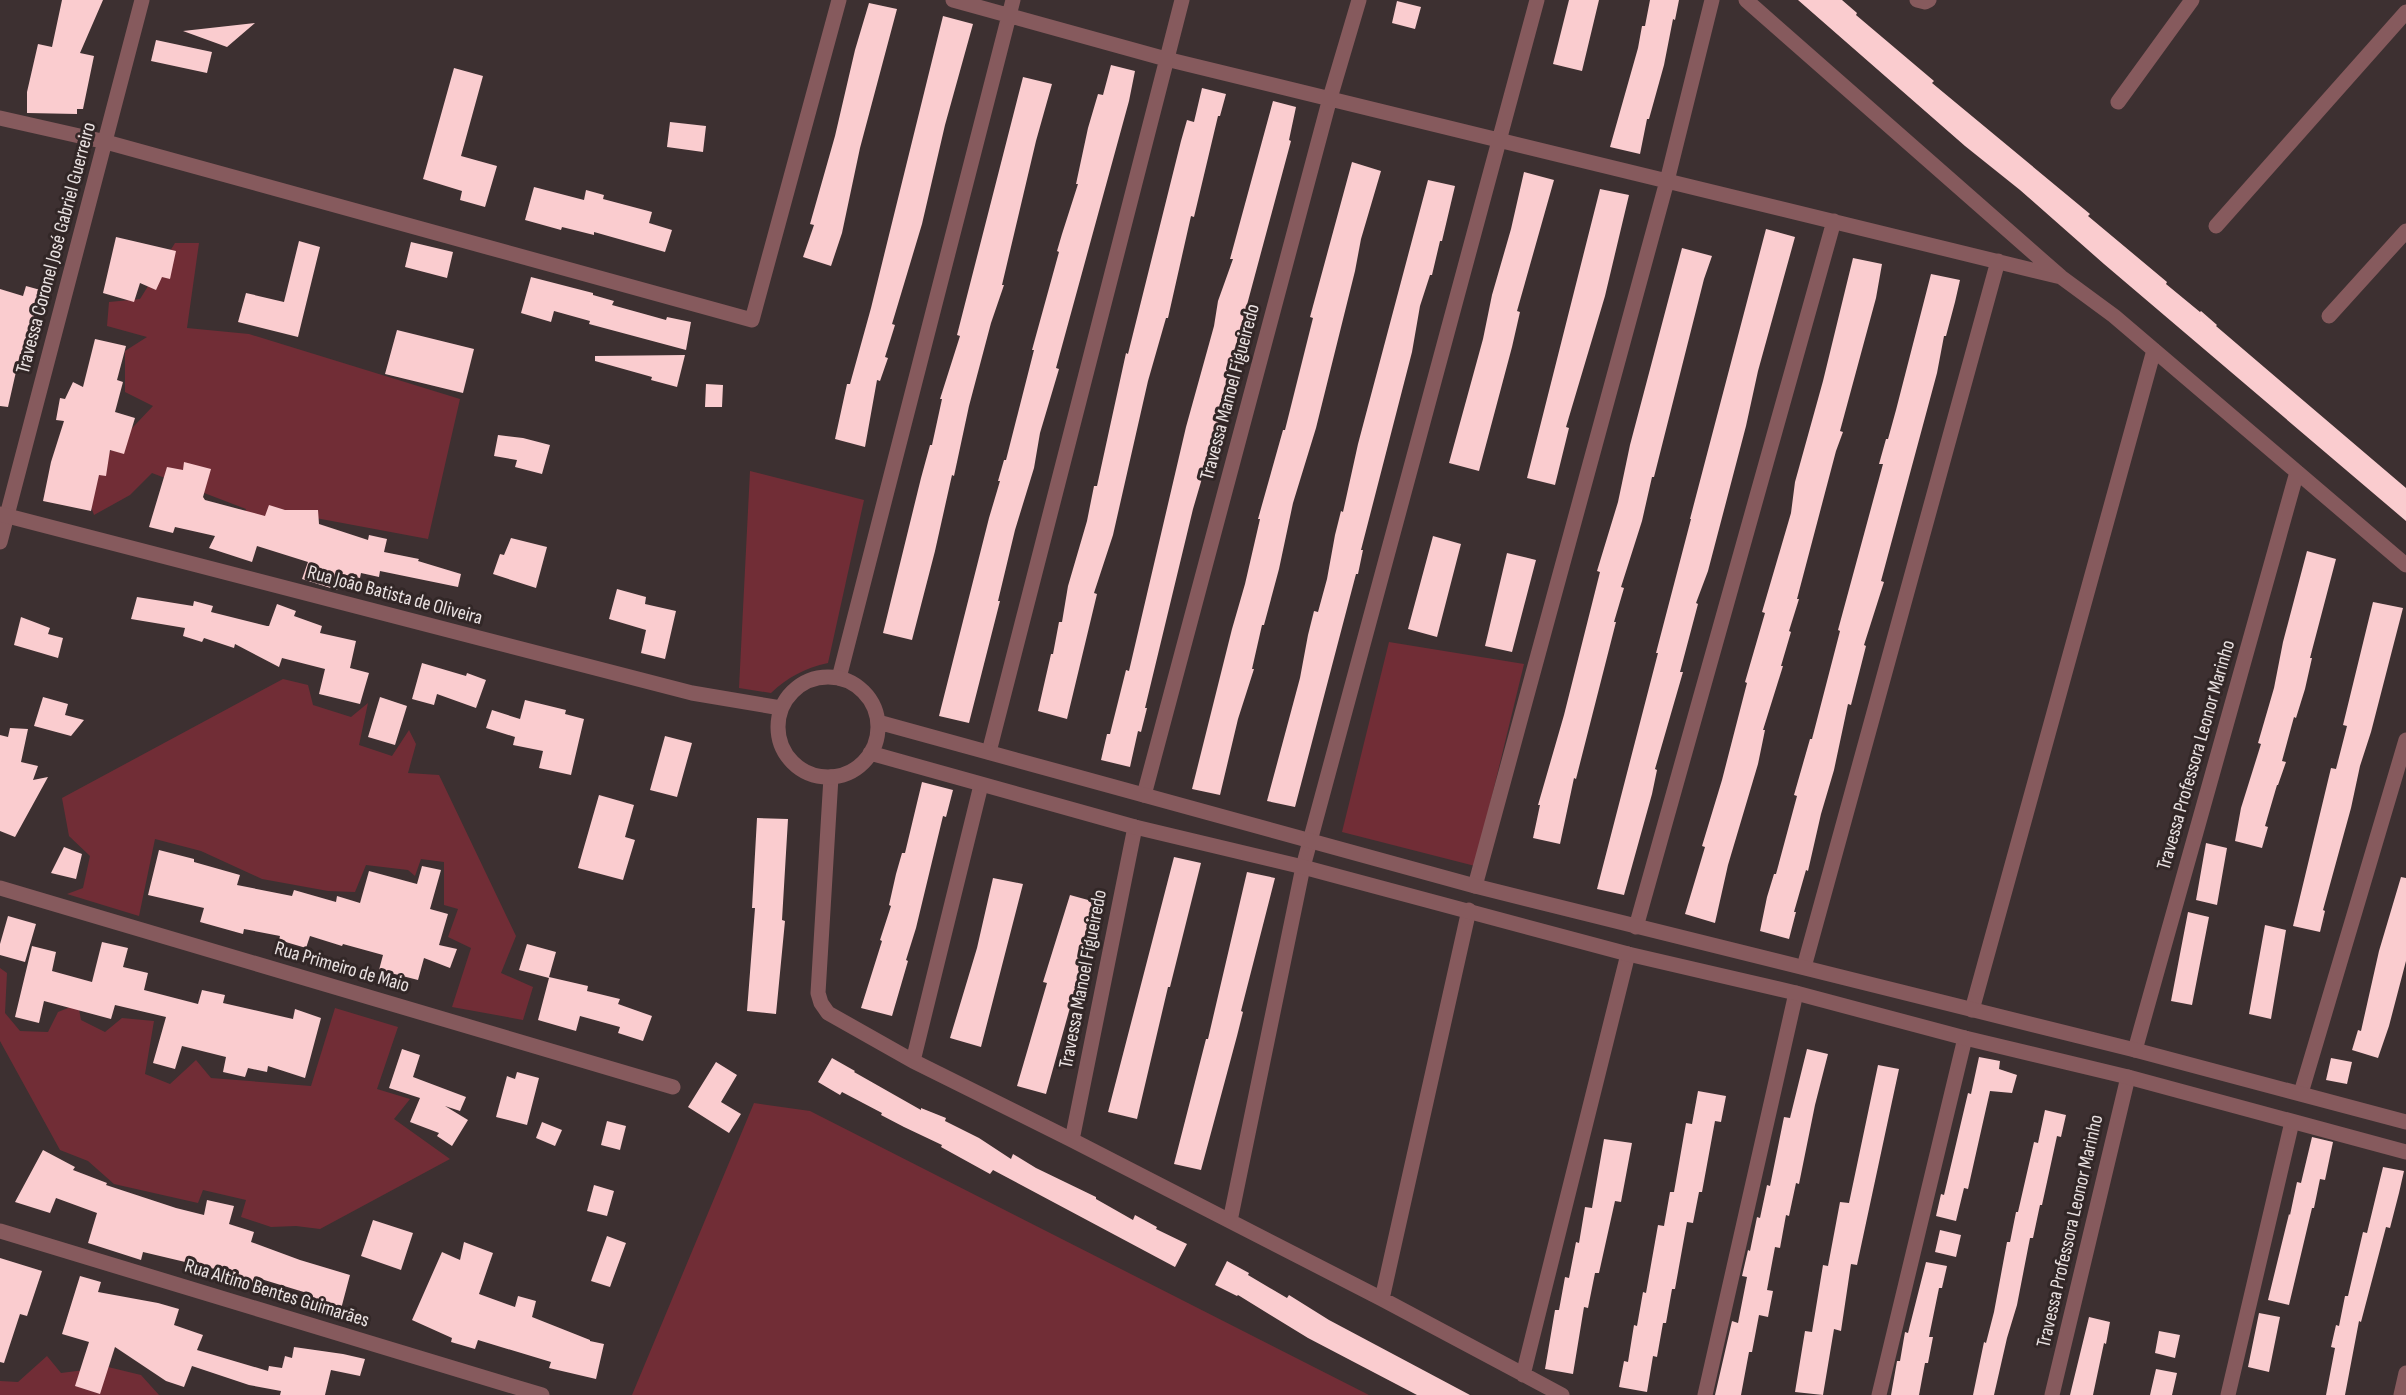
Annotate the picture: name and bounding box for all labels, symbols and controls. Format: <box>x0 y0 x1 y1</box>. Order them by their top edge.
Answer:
street label: Travessa Coronel José Gabriel Guerreiro <box>11 120 101 376</box>
street label: Travessa Manoel Figueiredo <box>1195 301 1265 483</box>
street label: Rua João Batista de Oliveira <box>305 560 485 630</box>
street label: Travessa Professora Leonor Marinho <box>2152 637 2240 873</box>
street label: Travessa Manoel Figueiredo <box>1054 888 1112 1070</box>
street label: Rua Primeiro de Maio <box>272 936 412 998</box>
street label: Travessa Professora Leonor Marinho <box>2032 1112 2108 1350</box>
street label: Rua Altíno Bentes Guimarães <box>182 1253 372 1333</box>

